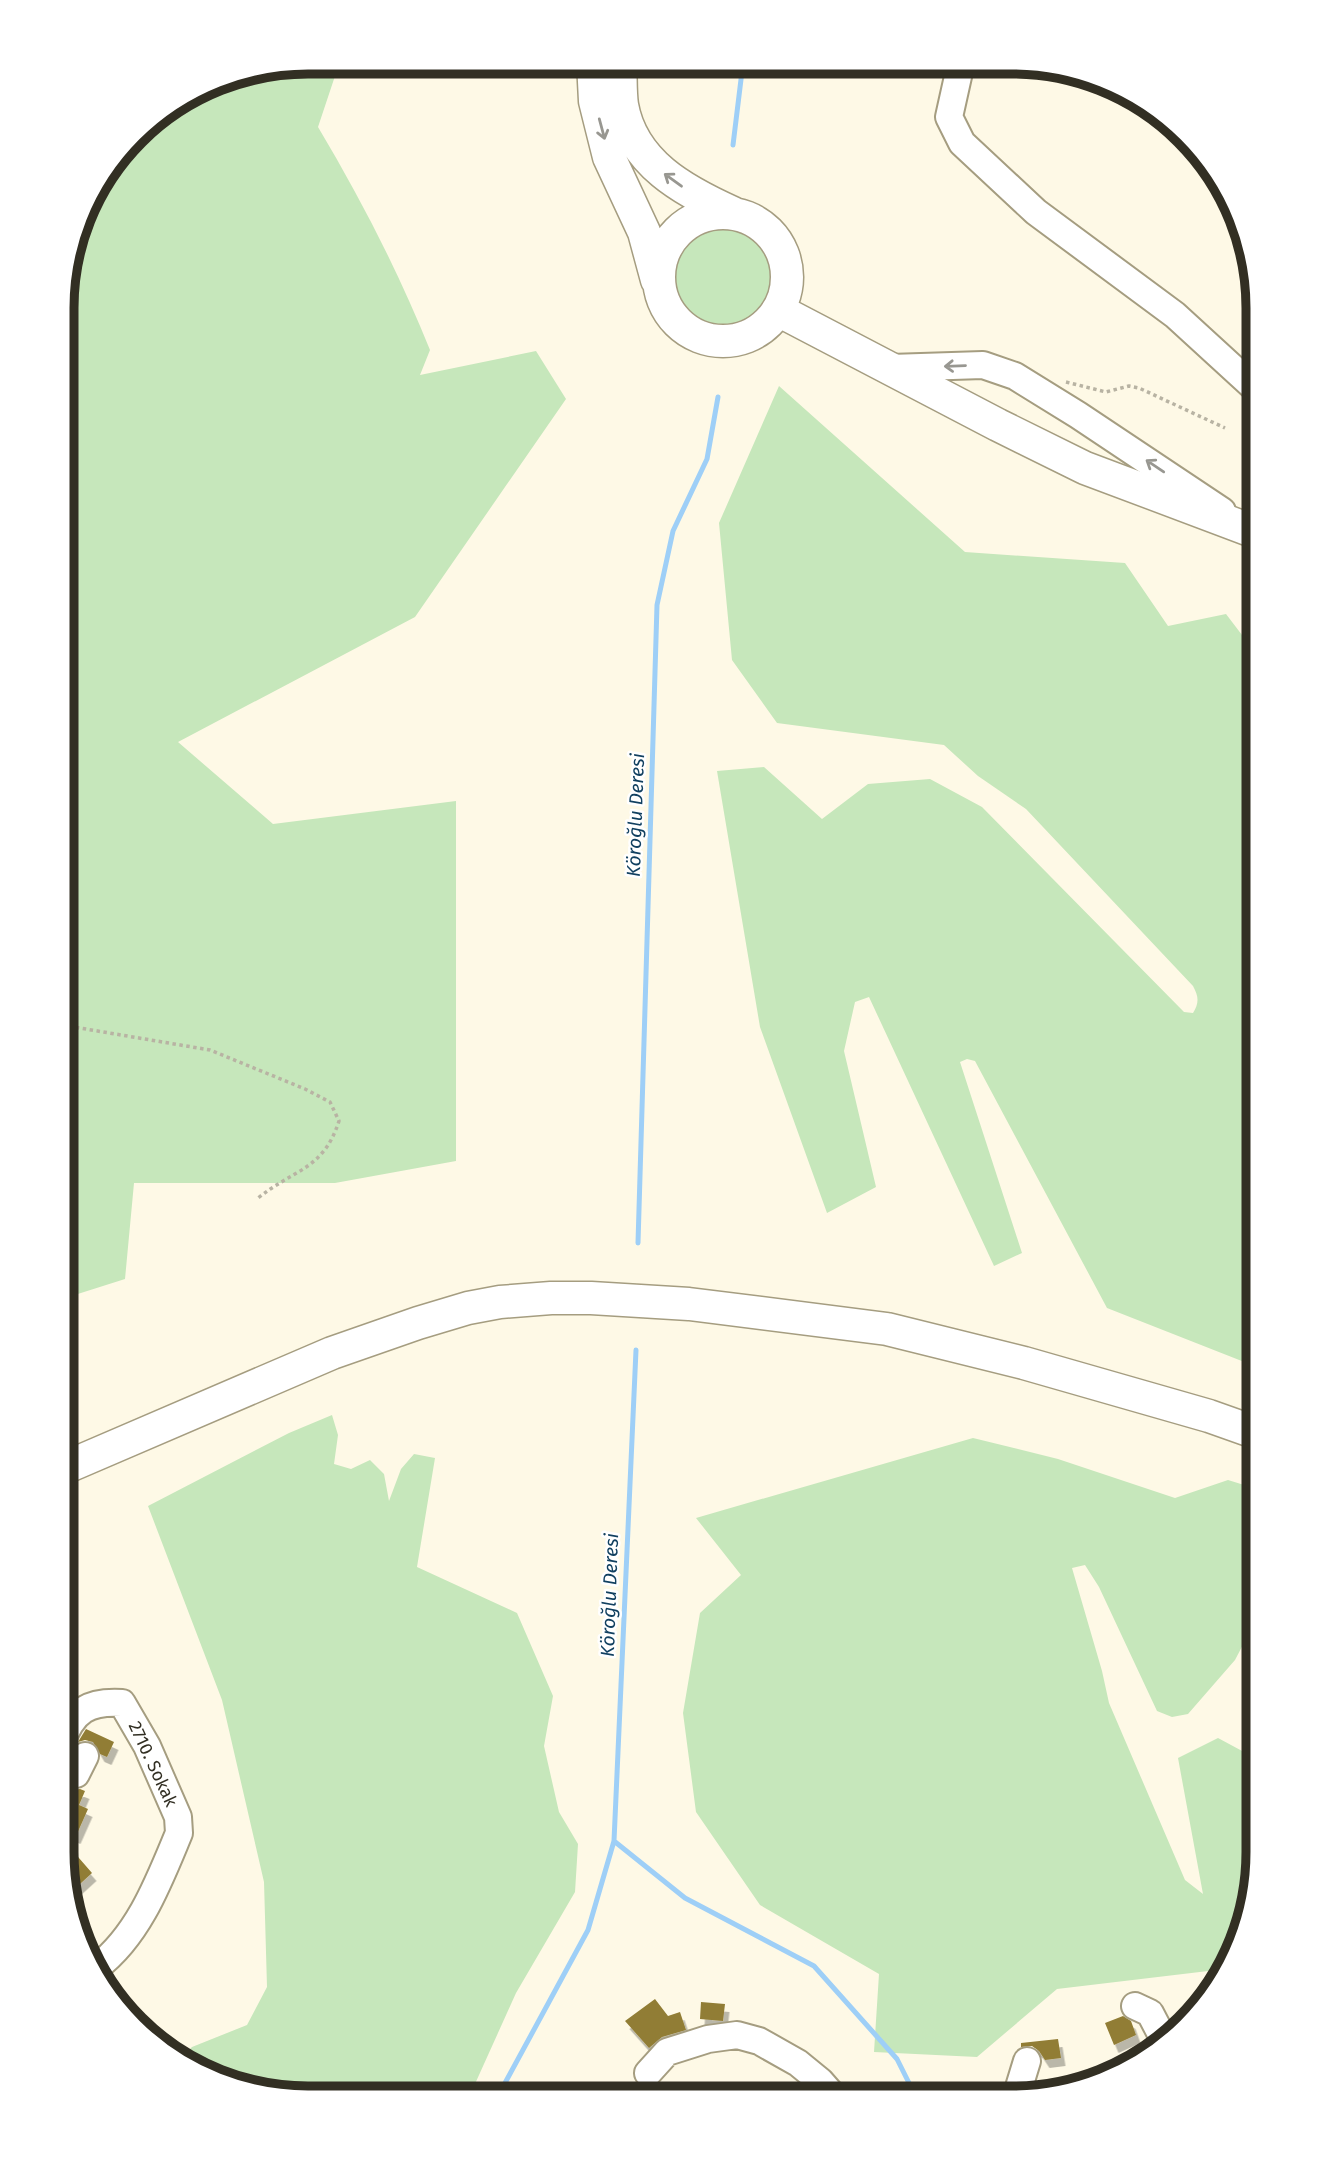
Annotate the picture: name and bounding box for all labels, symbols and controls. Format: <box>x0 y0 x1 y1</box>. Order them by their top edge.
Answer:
one-way arrow <box>596 118 609 140</box>
one-way arrow <box>664 173 683 188</box>
one-way arrow <box>944 359 967 372</box>
one-way arrow <box>1145 459 1165 473</box>
water label: Köroğlu Deresi <box>622 752 649 878</box>
water label: Köroğlu Deresi <box>596 1532 623 1658</box>
street label: 2710. Sokak <box>124 1718 183 1811</box>

